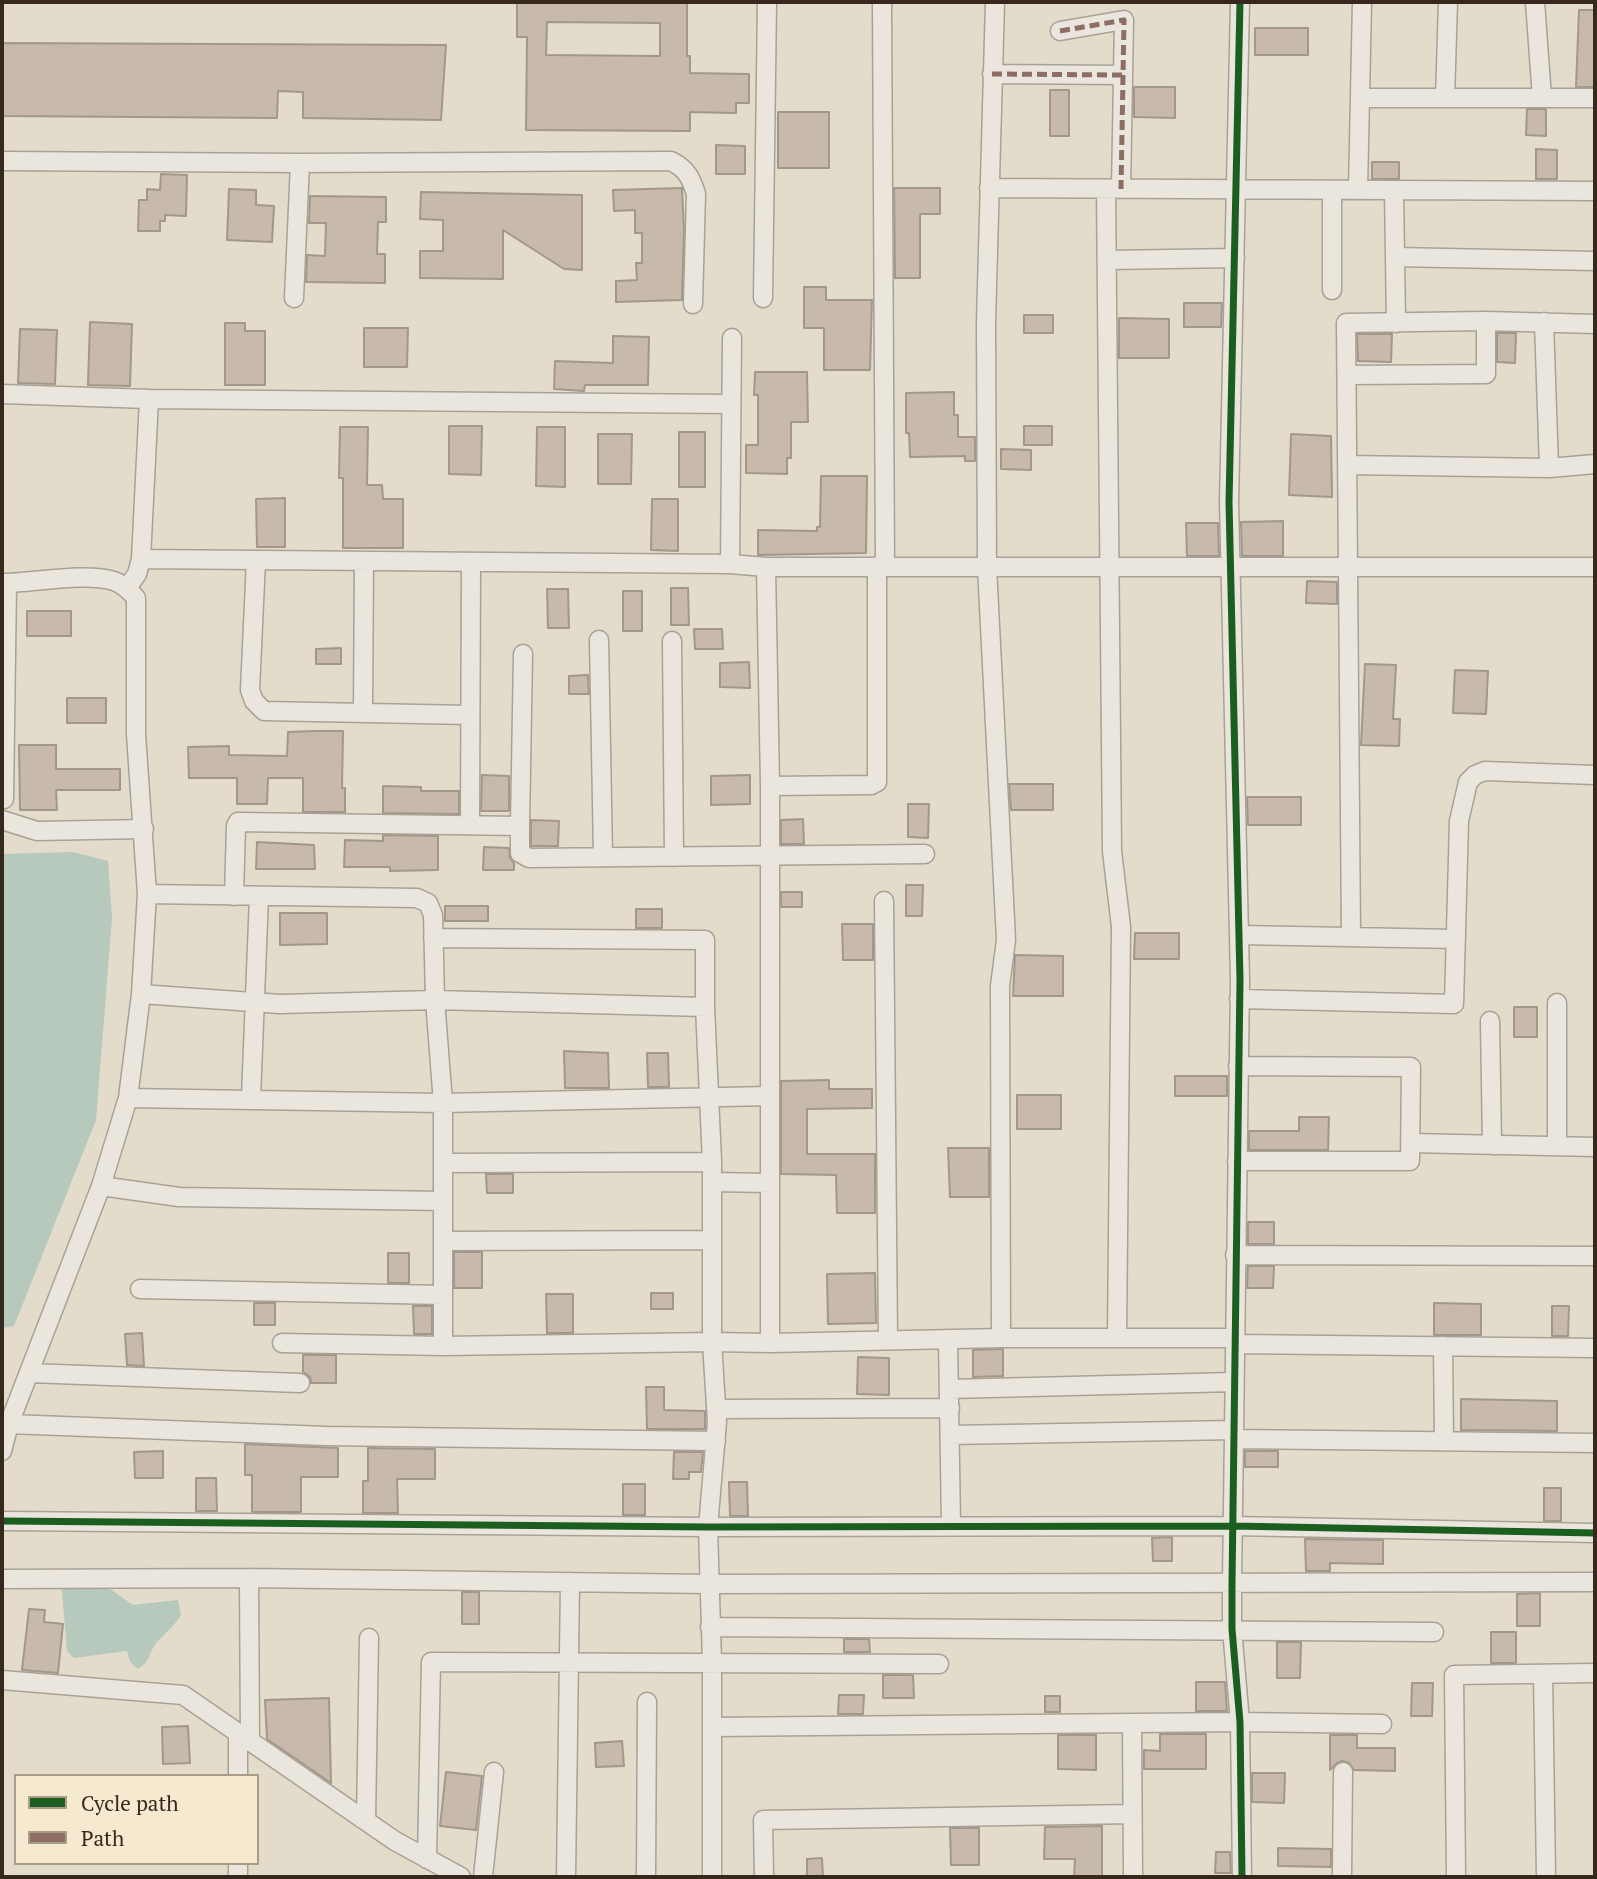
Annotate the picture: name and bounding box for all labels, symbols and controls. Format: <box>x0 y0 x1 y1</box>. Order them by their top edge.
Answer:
legend <box>14 1774 259 1865</box>
text: Cycle path <box>81 1789 179 1817</box>
text: Path <box>81 1824 124 1852</box>

